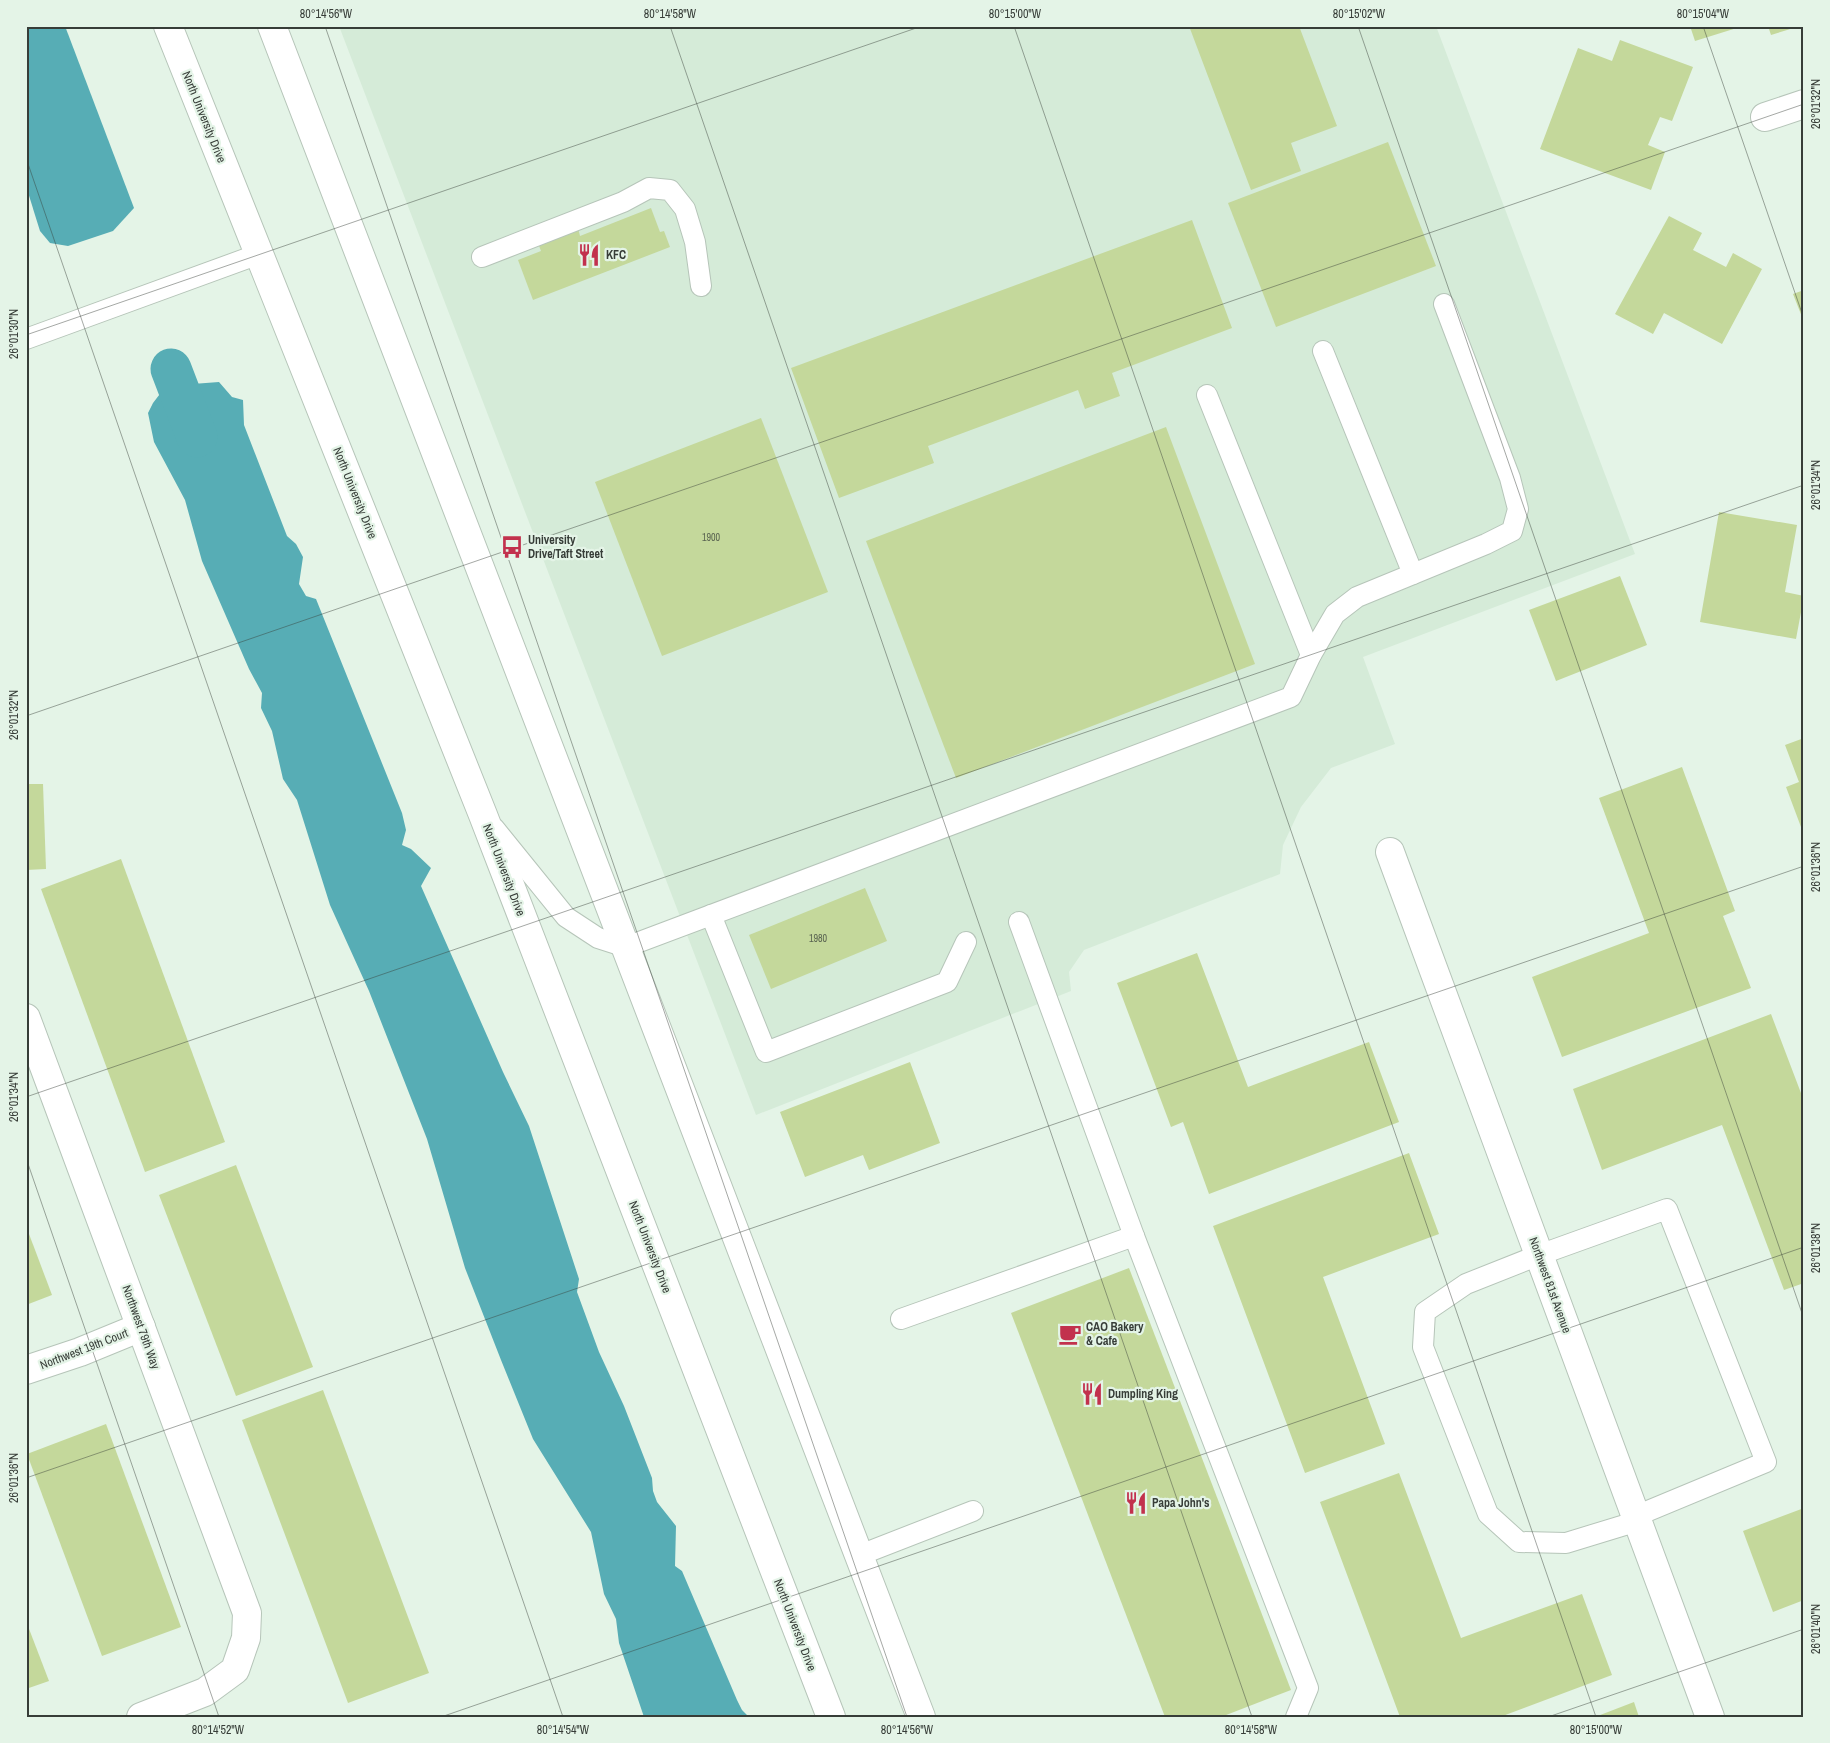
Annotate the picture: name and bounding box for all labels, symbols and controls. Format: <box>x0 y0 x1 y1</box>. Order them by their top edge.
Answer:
text: 80°14'56"W <box>300 6 353 22</box>
text: 80°14'58"W <box>644 6 697 22</box>
text: 80°15'00"W <box>989 6 1042 22</box>
text: 80°15'02"W <box>1333 6 1386 22</box>
text: 80°15'04"W <box>1677 6 1730 22</box>
street label: North University Drive <box>178 69 230 165</box>
text: 26°01'32"N <box>1808 79 1824 129</box>
restaurant icon: KFC <box>576 242 602 268</box>
place label: KFC <box>606 247 626 263</box>
text: 26°01'30"N <box>6 309 22 359</box>
street label: North University Drive <box>329 445 381 541</box>
text: 26°01'34"N <box>1808 460 1824 510</box>
house number: 1900 <box>702 531 721 544</box>
place label: University Drive/Taft Street <box>528 532 604 562</box>
bus stop icon: University Drive/Taft Street <box>499 534 525 560</box>
text: 26°01'32"N <box>6 690 22 740</box>
street label: North University Drive <box>479 822 529 918</box>
text: 26°01'36"N <box>1808 842 1824 892</box>
house number: 1980 <box>809 932 828 945</box>
text: 26°01'34"N <box>6 1072 22 1122</box>
street label: North University Drive <box>625 1199 675 1295</box>
text: 26°01'38"N <box>1808 1223 1824 1273</box>
street label: Northwest 81st Avenue <box>1525 1235 1575 1335</box>
street label: Northwest 79th Way <box>118 1283 164 1371</box>
place label: CAO Bakery & Cafe <box>1086 1319 1144 1349</box>
cafe icon: CAO Bakery & Cafe <box>1057 1321 1083 1347</box>
street label: Northwest 19th Court <box>38 1325 131 1373</box>
restaurant icon: Dumpling King <box>1079 1381 1105 1407</box>
place label: Dumpling King <box>1108 1386 1178 1402</box>
text: 26°01'36"N <box>6 1453 22 1503</box>
restaurant icon: Papa John's <box>1123 1490 1149 1516</box>
place label: Papa John's <box>1152 1495 1210 1511</box>
street label: North University Drive <box>770 1577 820 1673</box>
text: 26°01'40"N <box>1808 1604 1824 1654</box>
text: 80°14'52"W <box>192 1722 245 1738</box>
text: 80°14'54"W <box>537 1722 590 1738</box>
text: 80°14'56"W <box>881 1722 934 1738</box>
text: 80°14'58"W <box>1225 1722 1278 1738</box>
text: 80°15'00"W <box>1570 1722 1623 1738</box>

